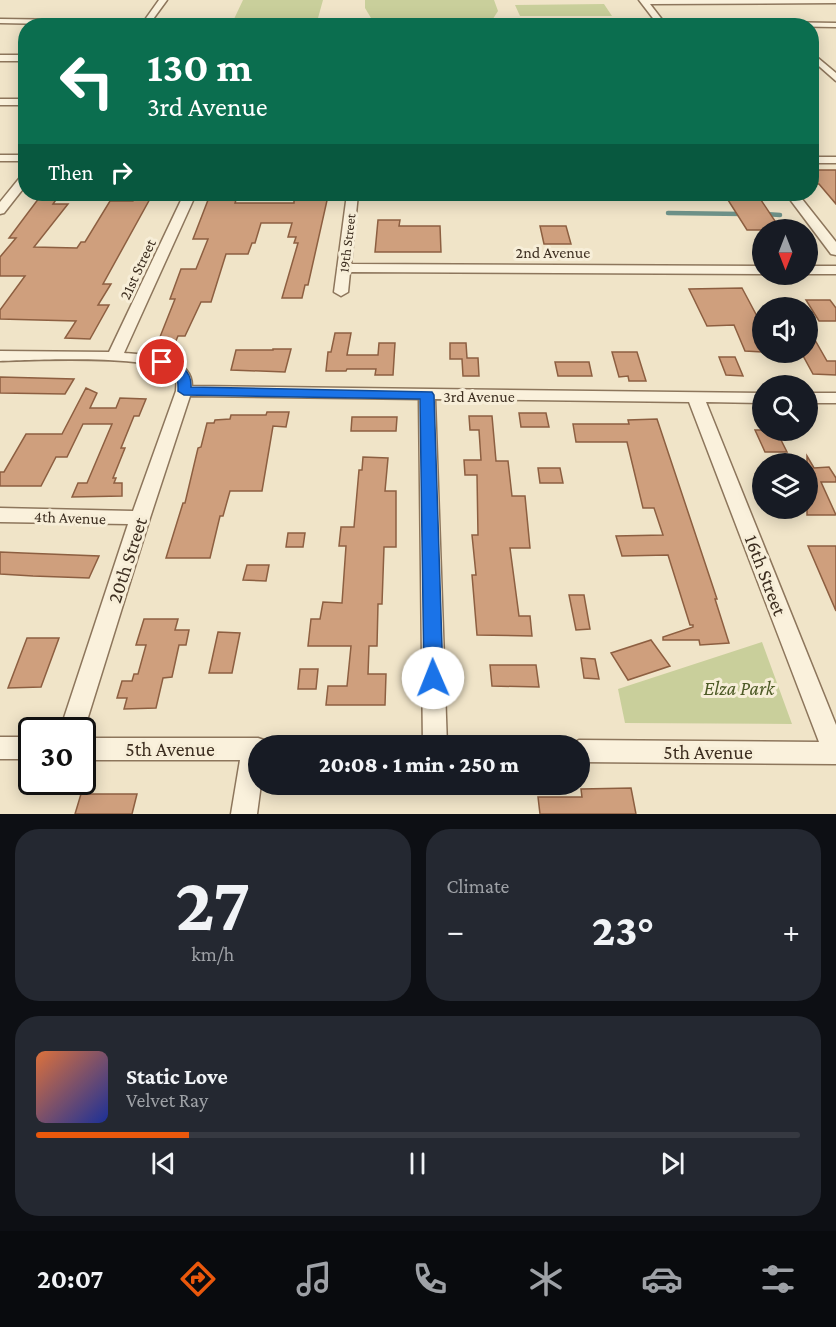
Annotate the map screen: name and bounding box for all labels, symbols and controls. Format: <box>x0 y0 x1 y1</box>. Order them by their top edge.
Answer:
icon: left <box>48 42 126 120</box>
text: 130 m <box>147 43 252 90</box>
text: 3rd Avenue <box>147 92 268 122</box>
icon: right <box>105 156 138 189</box>
text: Then <box>48 160 93 185</box>
street label: 19th Street <box>335 212 359 273</box>
north arrow <box>752 219 818 285</box>
map controls <box>752 219 818 519</box>
street label: 21st Street <box>116 236 159 302</box>
street label: 2nd Avenue <box>516 244 590 261</box>
button: sound <box>752 297 818 363</box>
pin <box>136 336 187 387</box>
icon: arrive <box>145 345 178 378</box>
button: search <box>752 375 818 441</box>
street label: 3rd Avenue <box>443 388 515 405</box>
button: layers <box>752 453 818 519</box>
street label: 4th Avenue <box>34 508 106 527</box>
street label: 20th Street <box>103 514 151 606</box>
street label: 16th Street <box>741 532 792 619</box>
position arrow <box>401 646 465 710</box>
park label: Elza Park <box>703 677 776 699</box>
speed limit sign: 30 <box>18 717 96 795</box>
street label: 5th Avenue <box>125 738 215 760</box>
street label: 5th Avenue <box>663 741 753 763</box>
text: 20:08 · 1 min · 250 m <box>319 752 519 777</box>
text: 27 <box>175 860 251 947</box>
text: Climate <box>447 875 509 897</box>
text: 23° <box>592 905 655 955</box>
text: − <box>447 912 464 949</box>
text: + <box>783 912 800 949</box>
text: km/h <box>191 943 234 965</box>
text: Static Love <box>126 1064 228 1089</box>
text: Velvet Ray <box>126 1089 208 1111</box>
icon: previous <box>147 1147 180 1180</box>
icon: pause <box>401 1147 434 1180</box>
icon: next <box>656 1147 689 1180</box>
icon: directions <box>177 1258 219 1300</box>
icon: music <box>293 1258 335 1300</box>
icon: phone <box>409 1258 451 1300</box>
icon: climate <box>525 1258 567 1300</box>
icon: car <box>641 1258 683 1300</box>
icon: filters <box>757 1258 799 1300</box>
text: 20:07 <box>37 1264 103 1294</box>

